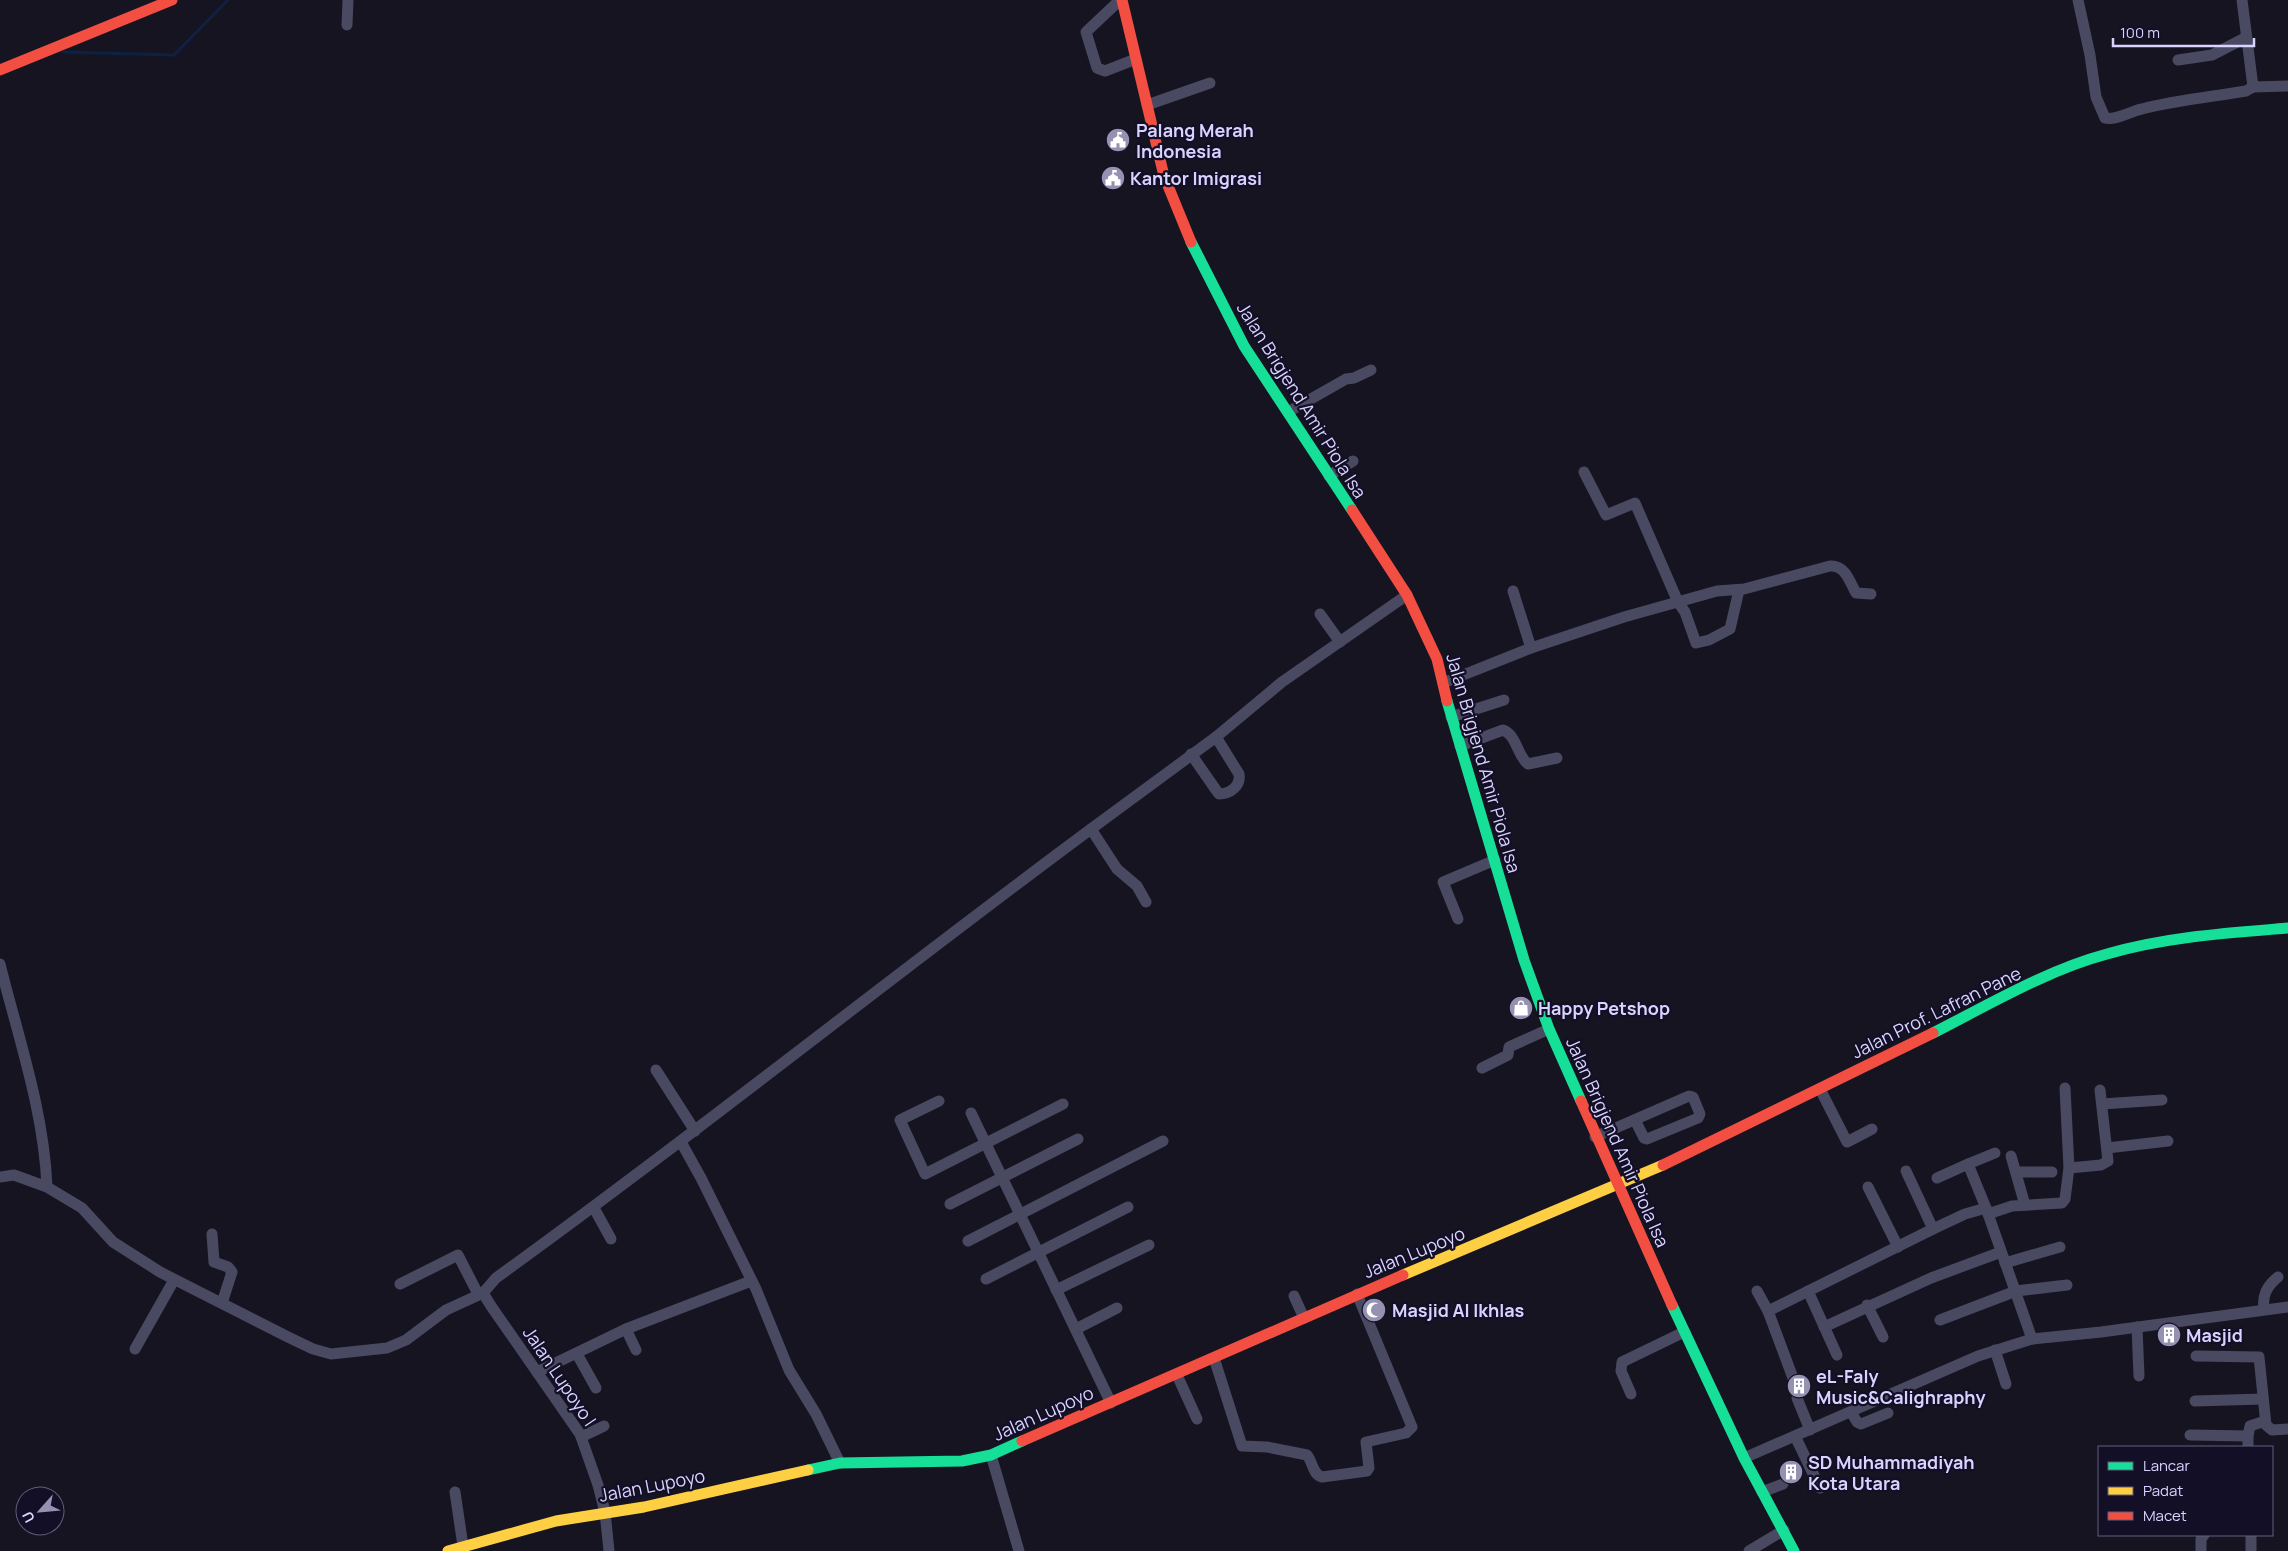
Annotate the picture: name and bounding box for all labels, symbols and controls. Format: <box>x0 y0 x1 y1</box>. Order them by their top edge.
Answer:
scale bar <box>2113 15 2254 47</box>
text: 100 m <box>2120 22 2160 43</box>
place label: Palang Merah Indonesia <box>1136 118 1254 163</box>
public building icon: Palang Merah Indonesia <box>1105 127 1131 153</box>
public building icon: Kantor Imigrasi <box>1100 165 1126 191</box>
place label: Kantor Imigrasi <box>1130 166 1262 190</box>
street label: Jalan Brigjend Amir Piola Isa <box>1232 297 1372 503</box>
street label: Jalan Brigjend Amir Piola Isa <box>1441 651 1527 875</box>
street label: Jalan Prof. Lafran Pane <box>1847 960 2025 1064</box>
shop icon: Happy Petshop <box>1508 995 1534 1021</box>
place label: Happy Petshop <box>1538 996 1670 1020</box>
street label: Jalan Brigjend Amir Piola Isa <box>1561 1033 1675 1251</box>
street label: Jalan Lupoyo <box>1360 1221 1468 1283</box>
mosque icon: Masjid Al Ikhlas <box>1361 1297 1387 1323</box>
place label: Masjid Al Ikhlas <box>1392 1298 1525 1322</box>
street label: Jalan Lupoyo I <box>518 1322 602 1430</box>
building icon: Masjid <box>2156 1322 2182 1348</box>
place label: Masjid <box>2186 1323 2243 1347</box>
place label: eL-Faly Music&Calighraphy <box>1816 1364 1986 1409</box>
building icon: eL-Faly Music&Calighraphy <box>1786 1373 1812 1399</box>
street label: Jalan Lupoyo <box>989 1380 1097 1446</box>
legend <box>2098 1446 2273 1536</box>
place label: SD Muhammadiyah Kota Utara <box>1808 1450 1975 1495</box>
text: Lancar <box>2143 1455 2190 1476</box>
building icon: SD Muhammadiyah Kota Utara <box>1778 1459 1804 1485</box>
street label: Jalan Lupoyo <box>597 1463 707 1507</box>
text: Padat <box>2143 1480 2183 1501</box>
north arrow <box>15 1486 65 1536</box>
text: Macet <box>2143 1505 2187 1526</box>
text: U <box>17 1508 39 1526</box>

